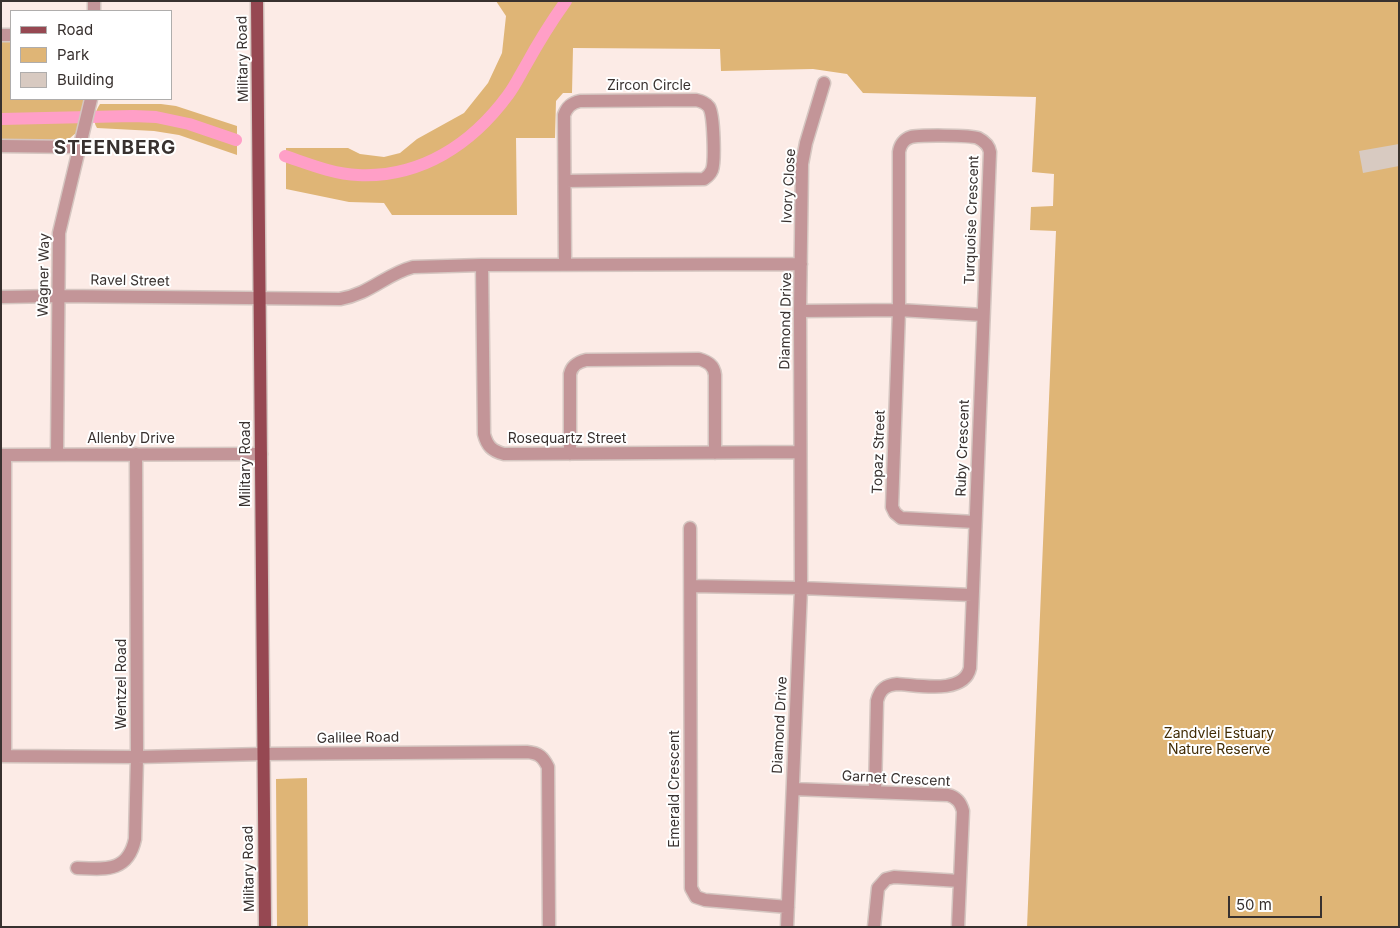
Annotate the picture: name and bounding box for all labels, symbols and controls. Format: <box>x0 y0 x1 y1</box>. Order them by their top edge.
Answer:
legend <box>10 10 172 100</box>
street label: Military Road <box>234 16 252 102</box>
text: Road <box>57 20 93 39</box>
text: Park <box>57 45 89 64</box>
text: Building <box>57 70 114 89</box>
street label: Zircon Circle <box>607 78 691 94</box>
district label: STEENBERG <box>53 137 177 159</box>
street label: Ivory Close <box>779 148 799 224</box>
street label: Turquoise Crescent <box>961 155 983 285</box>
street label: Wagner Way <box>35 233 53 317</box>
street label: Ravel Street <box>90 272 170 290</box>
street label: Diamond Drive <box>777 272 795 370</box>
street label: Ruby Crescent <box>953 399 973 497</box>
street label: Topaz Street <box>869 410 889 494</box>
street label: Military Road <box>238 421 254 507</box>
street label: Allenby Drive <box>87 431 175 447</box>
street label: Rosequartz Street <box>508 431 626 447</box>
street label: Wentzel Road <box>114 639 130 729</box>
street label: Diamond Drive <box>769 676 791 774</box>
park label: Zandvlei Estuary Nature Reserve <box>1164 726 1274 759</box>
street label: Galilee Road <box>317 729 399 747</box>
street label: Emerald Crescent <box>667 730 683 848</box>
street label: Garnet Crescent <box>841 768 951 790</box>
street label: Military Road <box>240 826 258 912</box>
scale bar <box>1230 886 1324 918</box>
text: 50 m <box>1236 895 1272 914</box>

